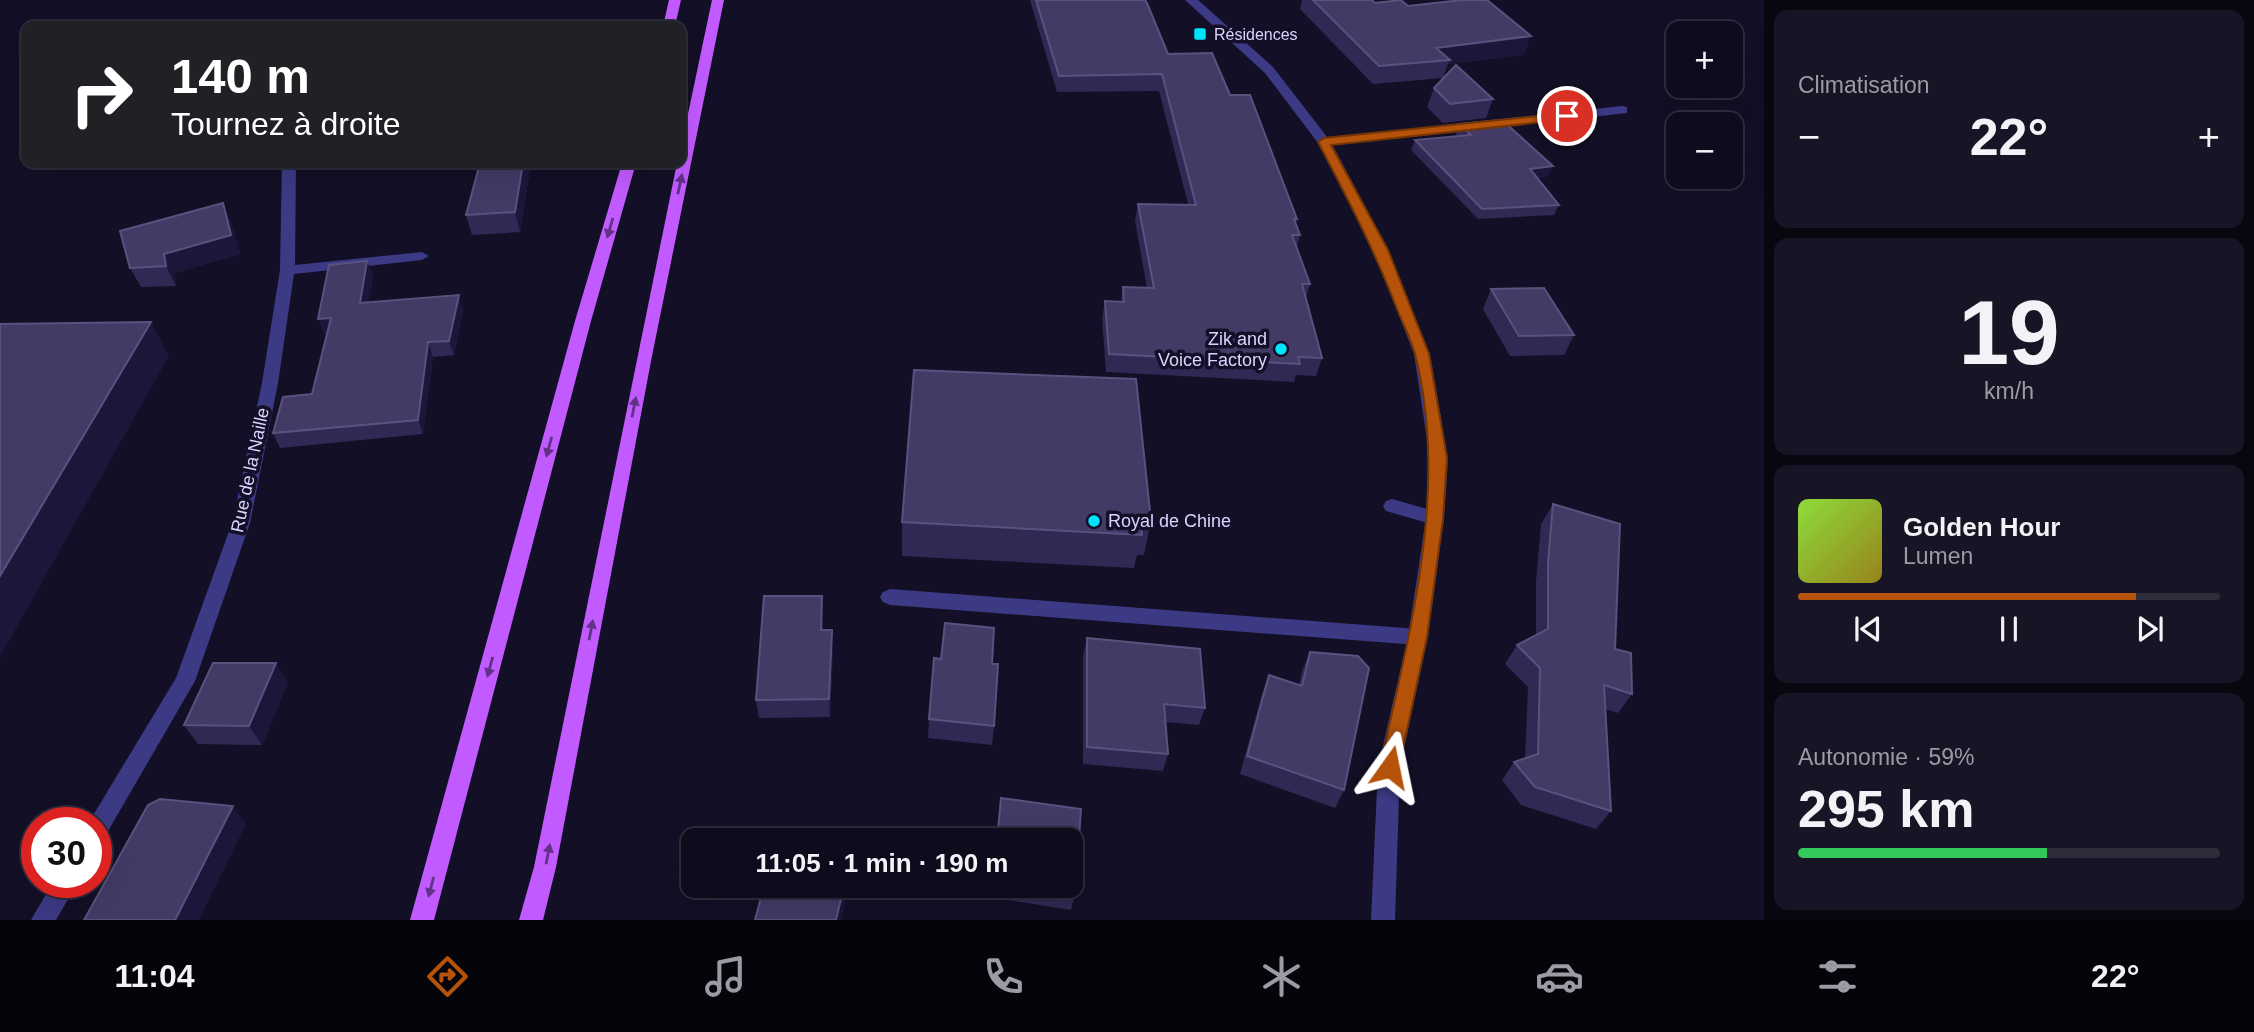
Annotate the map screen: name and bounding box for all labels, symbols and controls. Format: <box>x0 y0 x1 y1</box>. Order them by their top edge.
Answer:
map controls <box>1666 21 1743 189</box>
button: + <box>1666 21 1743 98</box>
marker: Résidences <box>1192 26 1208 42</box>
place label: Résidences <box>1214 26 1298 43</box>
icon: right <box>56 49 147 140</box>
text: 140 m <box>171 49 310 103</box>
text: Climatisation <box>1798 72 1930 98</box>
pin <box>1537 86 1597 146</box>
icon: arrive <box>1548 97 1586 135</box>
text: Tournez à droite <box>171 106 400 142</box>
text: 22° <box>1970 108 2048 166</box>
button: − <box>1666 112 1743 189</box>
text: − <box>1798 116 1820 158</box>
text: + <box>2198 116 2220 158</box>
one-way arrow <box>674 173 685 195</box>
one-way arrow <box>604 218 614 239</box>
text: 19 <box>1958 282 2060 383</box>
place label: Zik and Voice Factory <box>1158 329 1267 370</box>
marker: Zik and Voice Factory <box>1273 341 1289 357</box>
text: km/h <box>1984 378 2034 404</box>
one-way arrow <box>629 396 640 418</box>
street label: Rue de la Naille <box>227 406 273 534</box>
one-way arrow <box>543 437 553 458</box>
place label: Royal de Chine <box>1108 511 1231 531</box>
text: Golden Hour <box>1903 512 2060 542</box>
marker: Royal de Chine <box>1086 513 1102 529</box>
text: Lumen <box>1903 543 1973 569</box>
icon: previous <box>1849 610 1887 648</box>
icon: pause <box>1990 610 2028 648</box>
icon: next <box>2131 610 2169 648</box>
one-way arrow <box>586 619 597 641</box>
one-way arrow <box>484 656 495 678</box>
position arrow <box>1353 730 1427 804</box>
text: Autonomie · 59% <box>1798 744 1974 770</box>
text: 295 km <box>1798 780 1974 838</box>
speed limit sign: 30 <box>21 807 112 898</box>
one-way arrow <box>543 843 554 865</box>
text: 11:05 · 1 min · 190 m <box>756 848 1008 878</box>
one-way arrow <box>425 876 436 898</box>
icon: directions <box>423 952 472 1001</box>
icon: music <box>701 952 750 1001</box>
icon: phone <box>979 952 1028 1001</box>
icon: climate <box>1257 952 1306 1001</box>
icon: car <box>1535 952 1584 1001</box>
icon: filters <box>1813 952 1862 1001</box>
text: 11:04 <box>114 958 195 994</box>
text: 22° <box>2091 958 2140 994</box>

